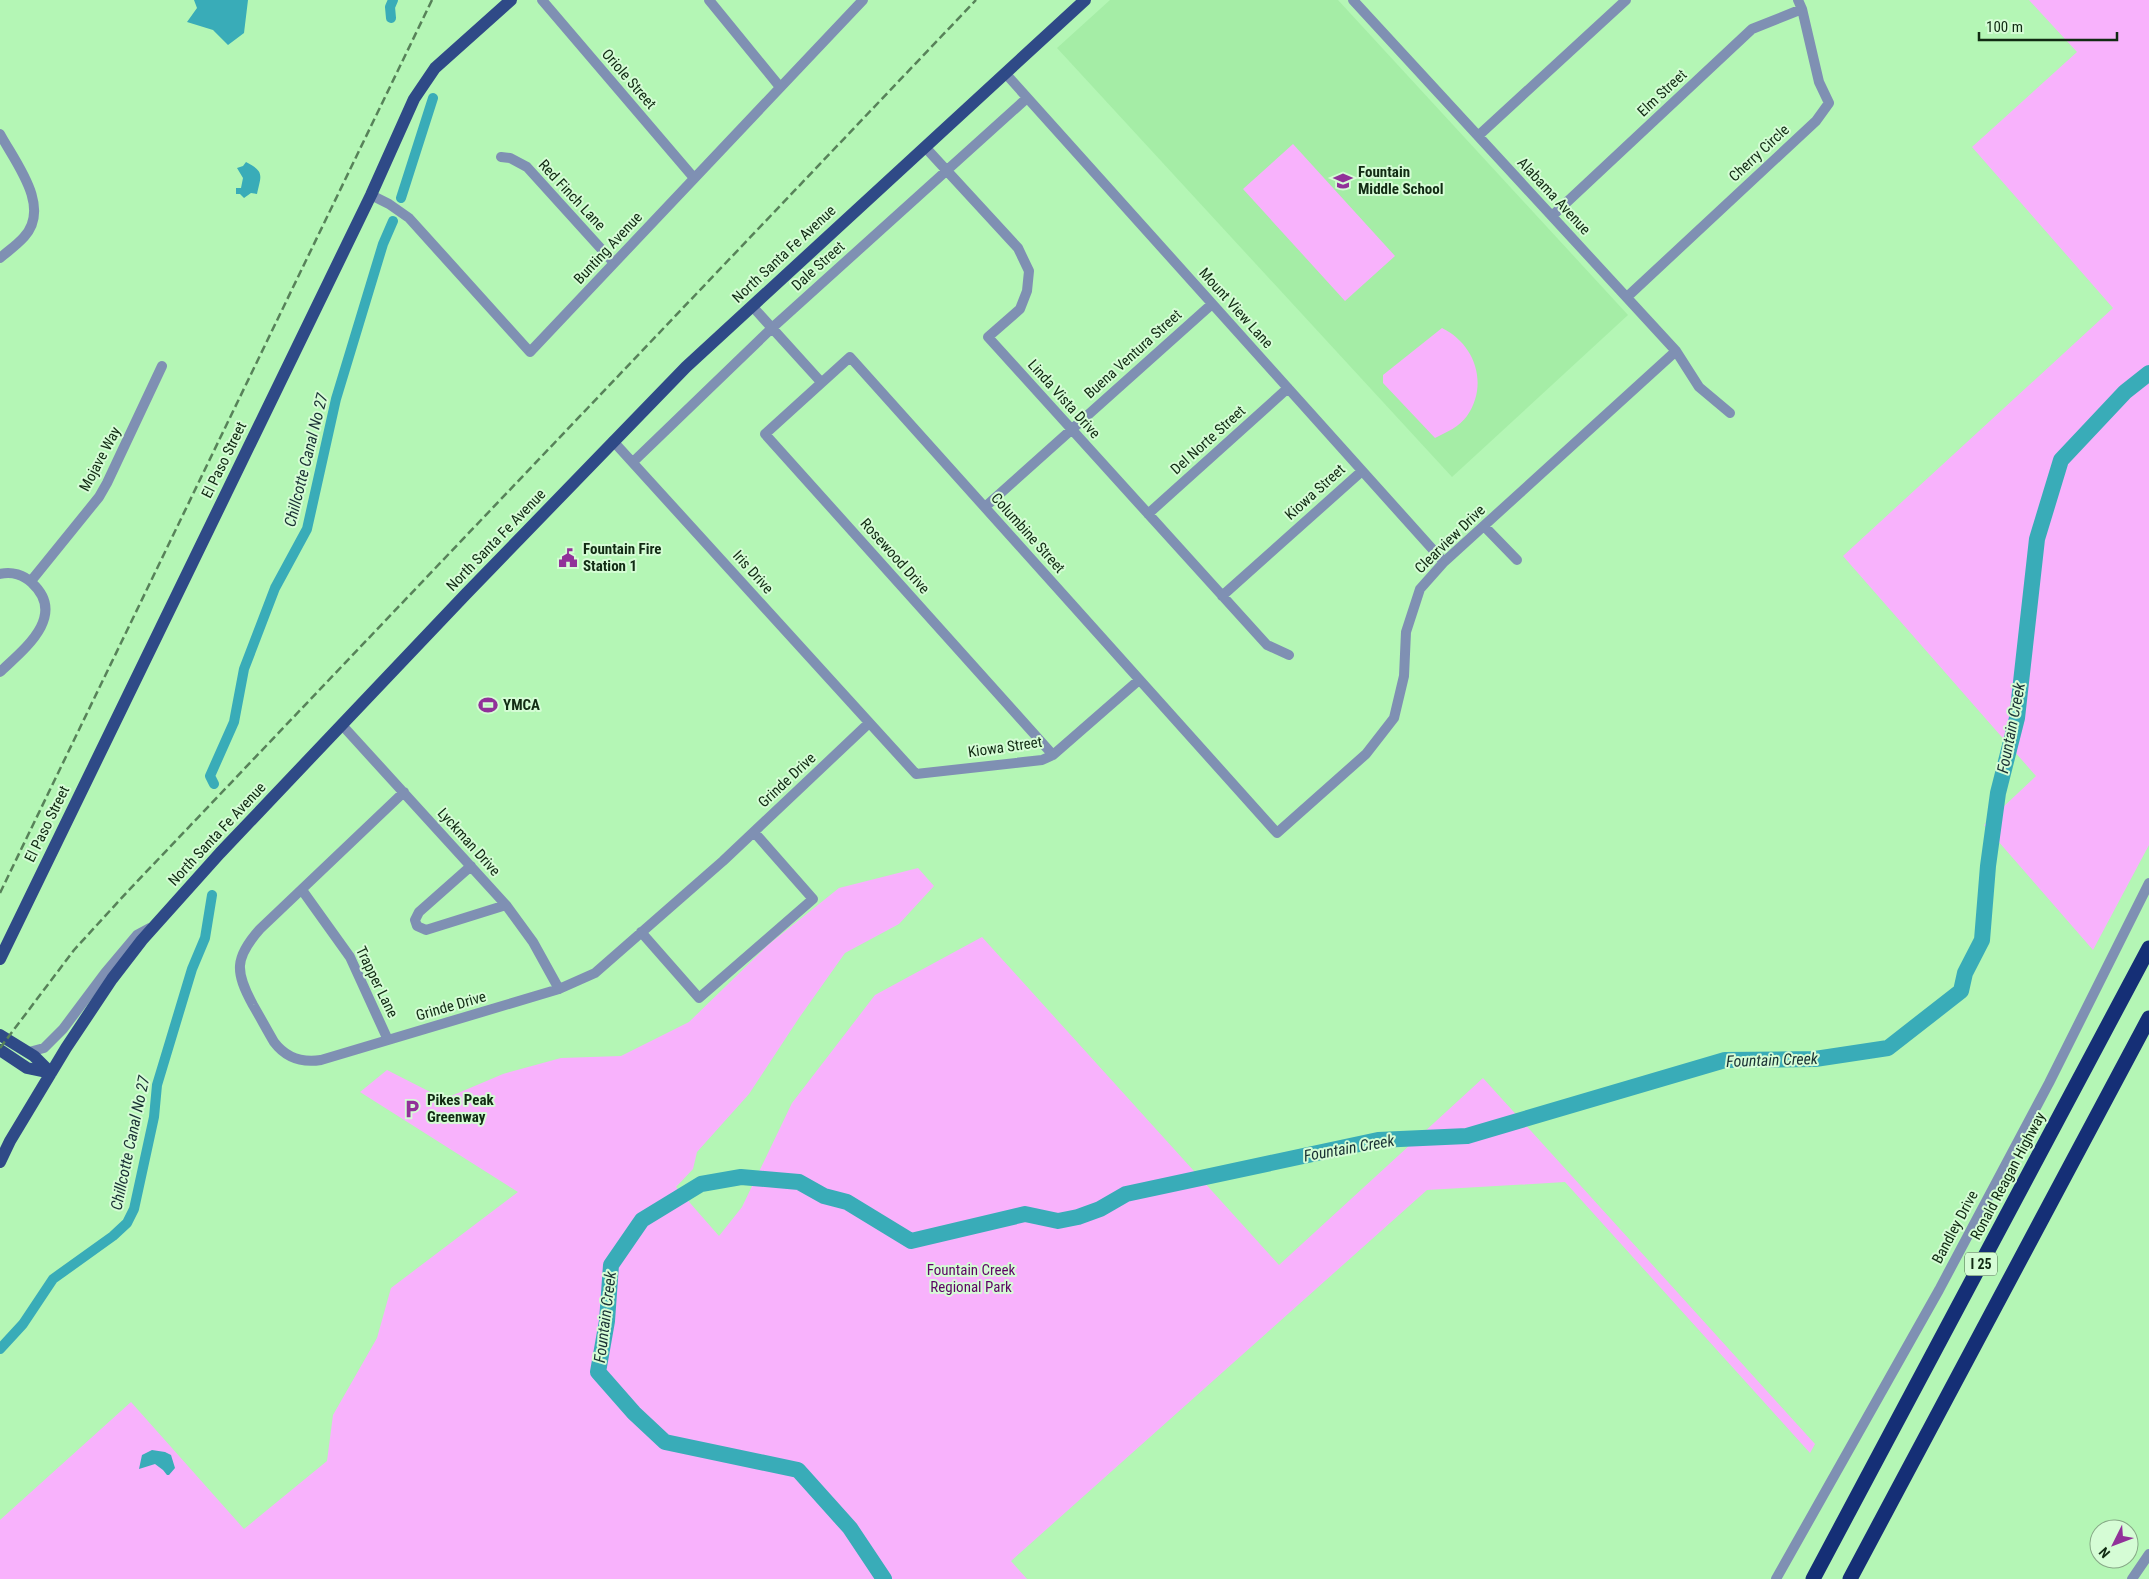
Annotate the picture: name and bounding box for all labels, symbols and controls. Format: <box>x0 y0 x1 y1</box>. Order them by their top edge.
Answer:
scale bar <box>1979 10 2116 42</box>
text: 100 m <box>1986 18 2023 36</box>
street label: Oriole Street <box>598 45 660 113</box>
street label: Elm Street <box>1634 66 1690 120</box>
street label: Cherry Circle <box>1725 121 1793 185</box>
street label: Alabama Avenue <box>1514 154 1594 238</box>
street label: Red Finch Lane <box>535 156 609 234</box>
place label: Fountain Middle School <box>1358 163 1444 198</box>
school or university icon: Fountain Middle School <box>1332 170 1354 192</box>
street label: North Santa Fe Avenue <box>729 201 839 307</box>
street label: Bunting Avenue <box>570 208 646 288</box>
street label: Dale Street <box>788 238 848 294</box>
street label: Mount View Lane <box>1195 264 1277 352</box>
street label: Buena Ventura Street <box>1081 306 1185 402</box>
street label: Linda Vista Drive <box>1024 356 1104 442</box>
water label: Chillcotte Canal No 27 <box>280 390 332 529</box>
street label: Del Norte Street <box>1167 402 1249 478</box>
street label: El Paso Street <box>198 419 250 501</box>
street label: Mojave Way <box>75 424 125 494</box>
street label: Kiowa Street <box>1281 460 1349 524</box>
street label: North Santa Fe Avenue <box>443 485 549 595</box>
street label: Columbine Street <box>987 489 1069 577</box>
street label: Clearview Drive <box>1411 501 1489 577</box>
street label: Rosewood Drive <box>857 515 933 597</box>
place label: Fountain Fire Station 1 <box>583 540 661 575</box>
public building icon: Fountain Fire Station 1 <box>557 547 579 569</box>
street label: Iris Drive <box>729 547 777 597</box>
water label: Fountain Creek <box>1993 680 2029 775</box>
sports icon: YMCA <box>477 694 499 716</box>
place label: YMCA <box>503 696 540 714</box>
street label: Kiowa Street <box>967 733 1043 761</box>
street label: Grinde Drive <box>755 749 819 811</box>
street label: North Santa Fe Avenue <box>164 779 270 889</box>
street label: El Paso Street <box>21 783 73 865</box>
street label: Lyckman Drive <box>434 804 504 880</box>
street label: Trapper Lane <box>352 943 402 1021</box>
street label: Grinde Drive <box>414 987 488 1025</box>
water label: Fountain Creek <box>1726 1049 1819 1071</box>
water label: Chillcotte Canal No 27 <box>106 1073 154 1212</box>
place label: Pikes Peak Greenway <box>427 1091 494 1126</box>
parking icon: Pikes Peak Greenway <box>401 1098 423 1120</box>
street label: Ronald Reagan Highway <box>1967 1109 2049 1243</box>
water label: Fountain Creek <box>1302 1131 1397 1165</box>
street label: Bandley Drive <box>1928 1187 1982 1267</box>
road number: I 25 <box>1965 1252 1997 1276</box>
park label: Fountain Creek Regional Park <box>927 1261 1016 1296</box>
water label: Fountain Creek <box>590 1269 620 1364</box>
north arrow <box>2089 1519 2139 1569</box>
text: N <box>2096 1544 2113 1561</box>

